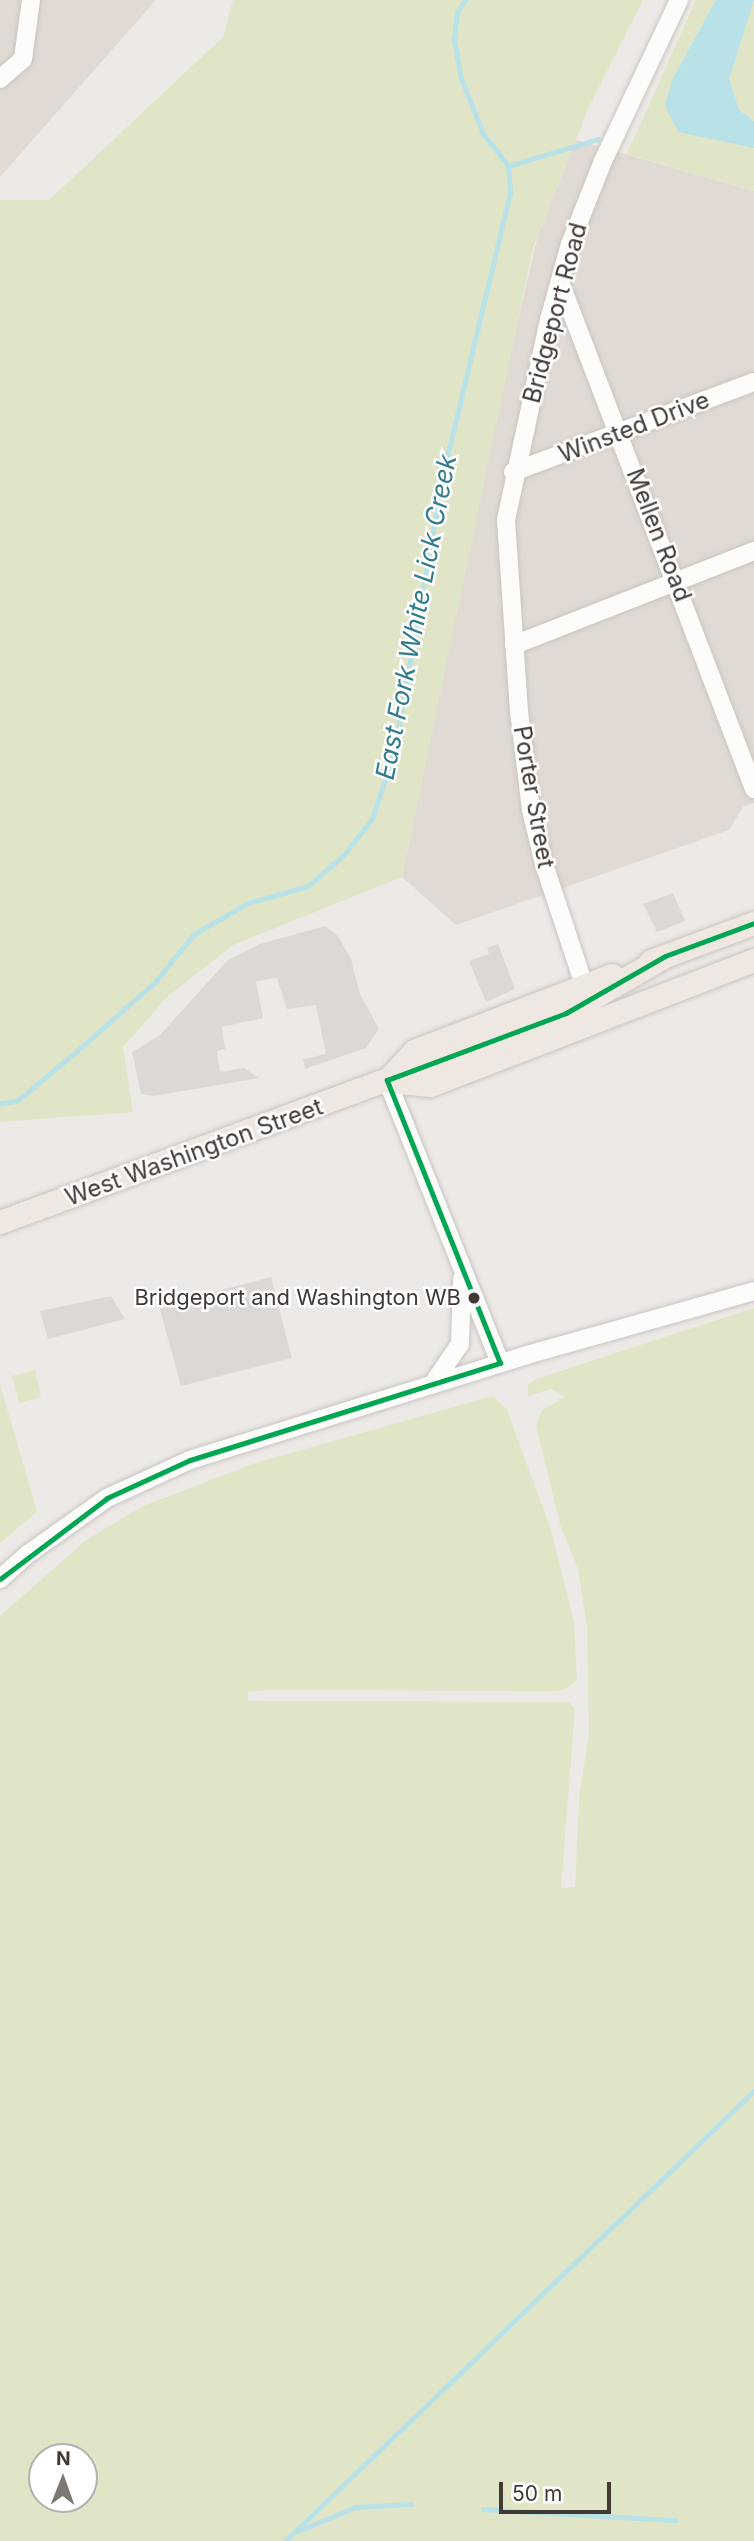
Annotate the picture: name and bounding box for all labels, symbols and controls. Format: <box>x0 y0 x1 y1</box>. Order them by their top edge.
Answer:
street label: Bridgeport Road <box>517 220 593 406</box>
street label: Winsted Drive <box>555 385 713 469</box>
water label: East Fork White Lick Creek <box>369 452 463 782</box>
street label: Mellen Road <box>620 464 698 606</box>
street label: Porter Street <box>507 724 561 870</box>
street label: West Washington Street <box>61 1092 327 1212</box>
place label: Bridgeport and Washington WB <box>134 1285 461 1311</box>
marker: Bridgeport and Washington WB <box>467 1291 481 1305</box>
north arrow <box>28 2443 98 2513</box>
text: N <box>56 2447 71 2470</box>
scale bar <box>502 2468 614 2512</box>
text: 50 m <box>512 2481 562 2506</box>

